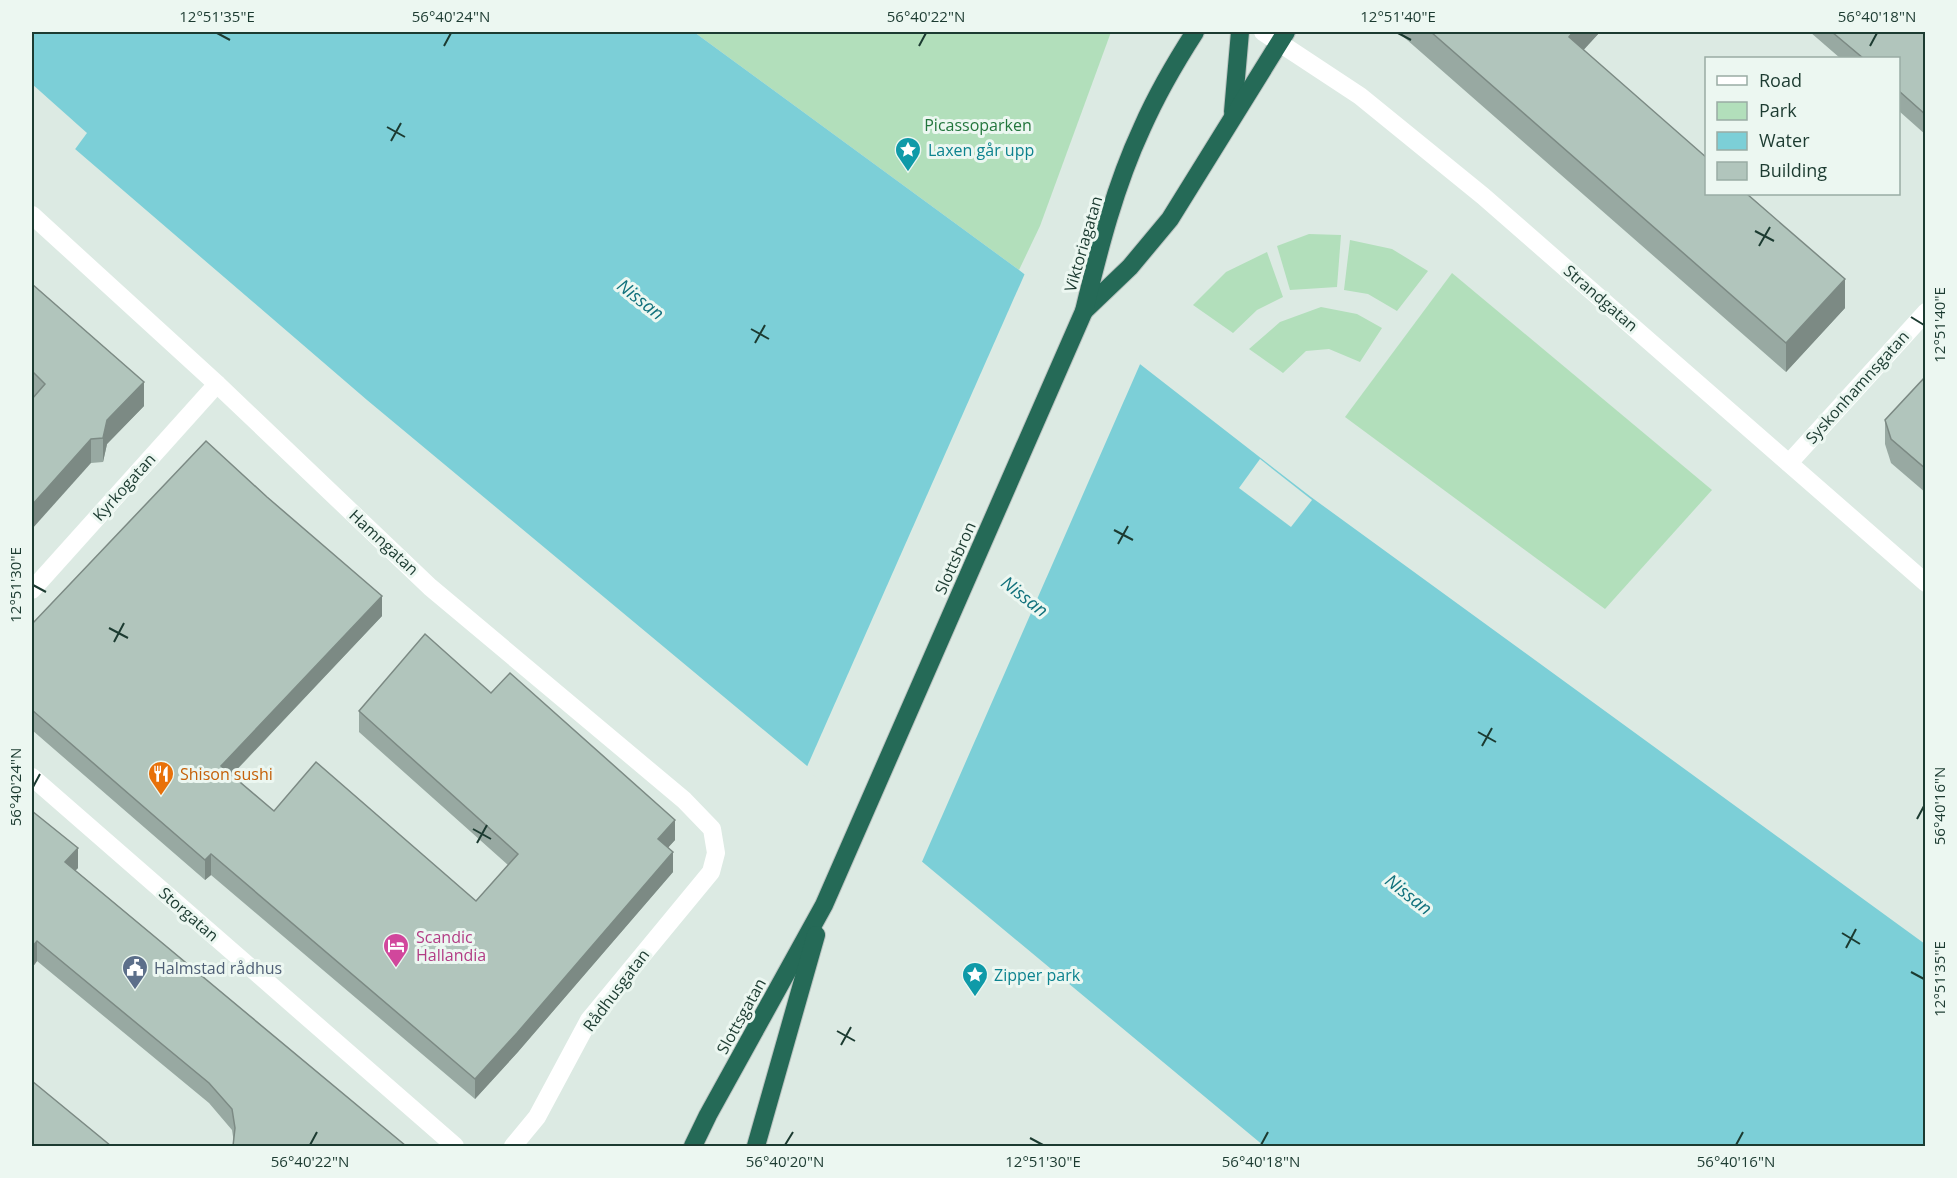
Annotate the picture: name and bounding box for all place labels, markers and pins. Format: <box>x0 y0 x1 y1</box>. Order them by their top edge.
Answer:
place icon: Laxen går upp <box>893 135 923 173</box>
place label: Laxen går upp <box>928 139 1034 161</box>
restaurant icon: Shison sushi <box>146 759 176 797</box>
place label: Shison sushi <box>180 763 273 785</box>
place label: Scandic Hallandia <box>416 926 486 966</box>
hotel icon: Scandic Hallandia <box>381 931 411 969</box>
public building icon: Halmstad rådhus <box>120 953 150 991</box>
place label: Halmstad rådhus <box>154 957 282 979</box>
place icon: Zipper park <box>960 960 990 998</box>
place label: Zipper park <box>994 964 1081 986</box>

